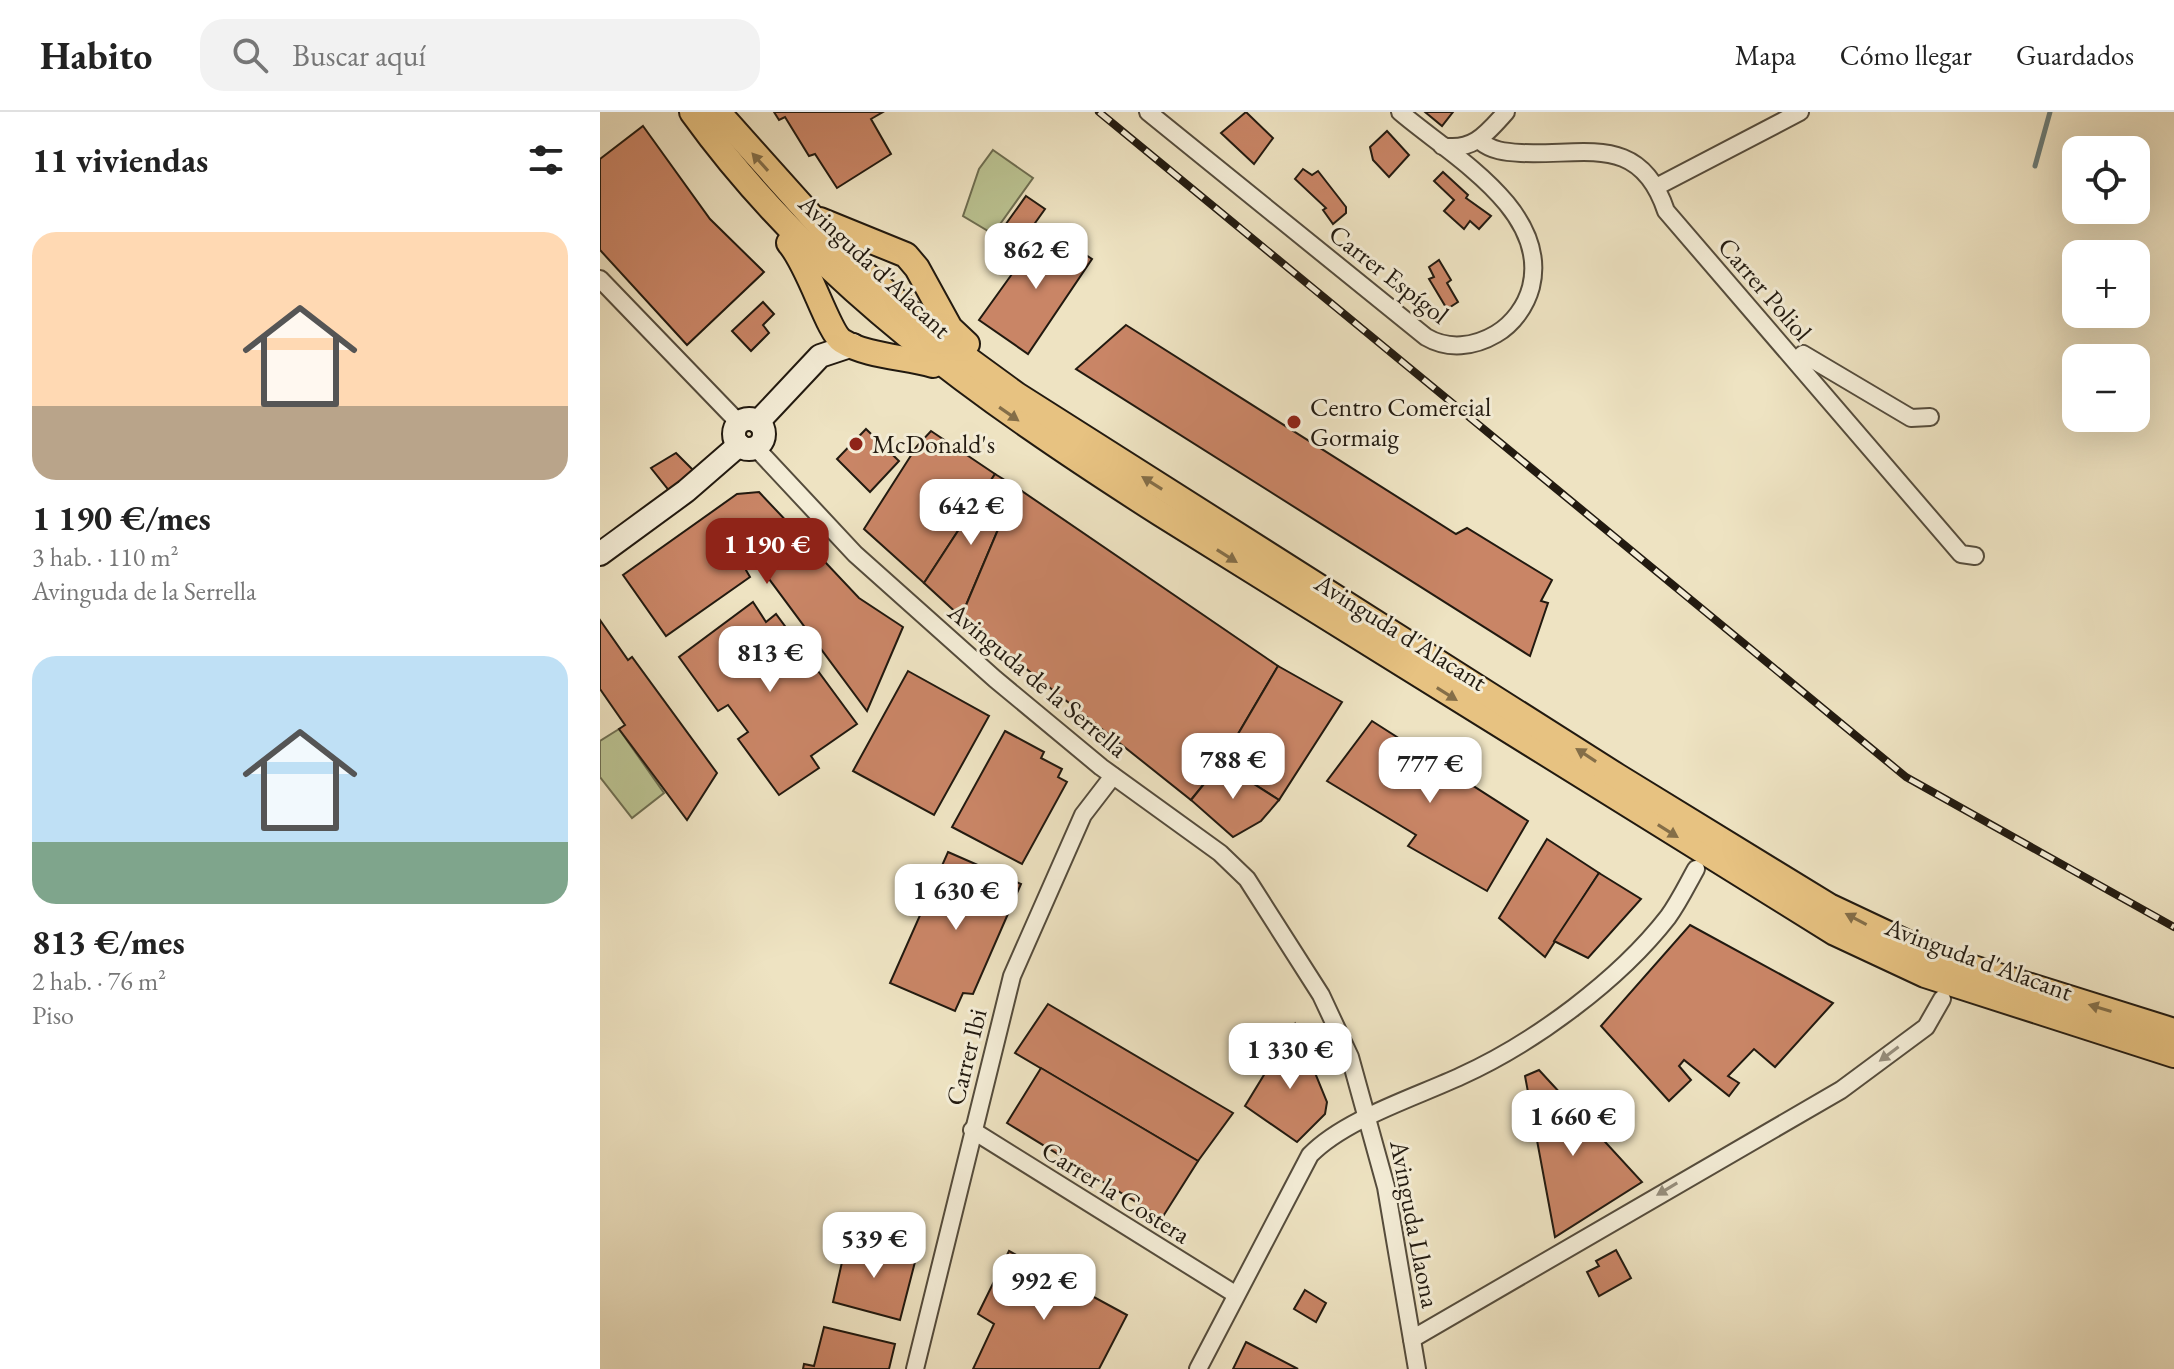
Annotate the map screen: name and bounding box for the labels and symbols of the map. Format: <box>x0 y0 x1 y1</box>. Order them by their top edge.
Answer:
one-way arrow <box>752 153 769 173</box>
street label: Avinguda d'Alacant <box>791 186 959 346</box>
street label: Carrer Espígol <box>1322 217 1456 331</box>
pin: 862 € <box>980 223 1092 291</box>
street label: Carrer Poliol <box>1710 230 1820 348</box>
place label: Centro Comercial Gormaig <box>1310 390 1491 454</box>
one-way arrow <box>998 406 1019 421</box>
marker: Centro Comercial Gormaig <box>1285 413 1303 431</box>
place label: McDonald's <box>872 427 995 461</box>
marker: McDonald's <box>847 435 865 453</box>
one-way arrow <box>1141 477 1163 491</box>
pin: 642 € <box>915 479 1027 547</box>
pin: 1 190 € <box>693 518 841 586</box>
one-way arrow <box>1216 548 1238 562</box>
street label: Avinguda d'Alacant <box>1308 565 1493 699</box>
street label: Avinguda de la Serrella <box>940 594 1135 766</box>
pin: 813 € <box>714 626 826 694</box>
one-way arrow <box>1436 686 1458 700</box>
pin: 788 € <box>1177 733 1289 801</box>
pin: 777 € <box>1374 737 1486 805</box>
one-way arrow <box>1575 748 1596 763</box>
one-way arrow <box>1657 824 1679 838</box>
pin: 1 630 € <box>882 864 1030 932</box>
street label: Avinguda d'Alacant <box>1880 909 2077 1009</box>
one-way arrow <box>1844 913 1867 926</box>
one-way arrow <box>2087 1001 2111 1014</box>
street label: Carrer Ibi <box>938 1005 994 1109</box>
pin: 1 330 € <box>1216 1023 1364 1091</box>
one-way arrow <box>1879 1046 1899 1062</box>
pin: 1 660 € <box>1499 1090 1647 1158</box>
street label: Carrer la Costera <box>1035 1133 1197 1252</box>
street label: Avinguda Llaona <box>1382 1136 1448 1311</box>
one-way arrow <box>1656 1182 1678 1196</box>
pin: 539 € <box>818 1212 930 1280</box>
pin: 992 € <box>988 1254 1100 1322</box>

